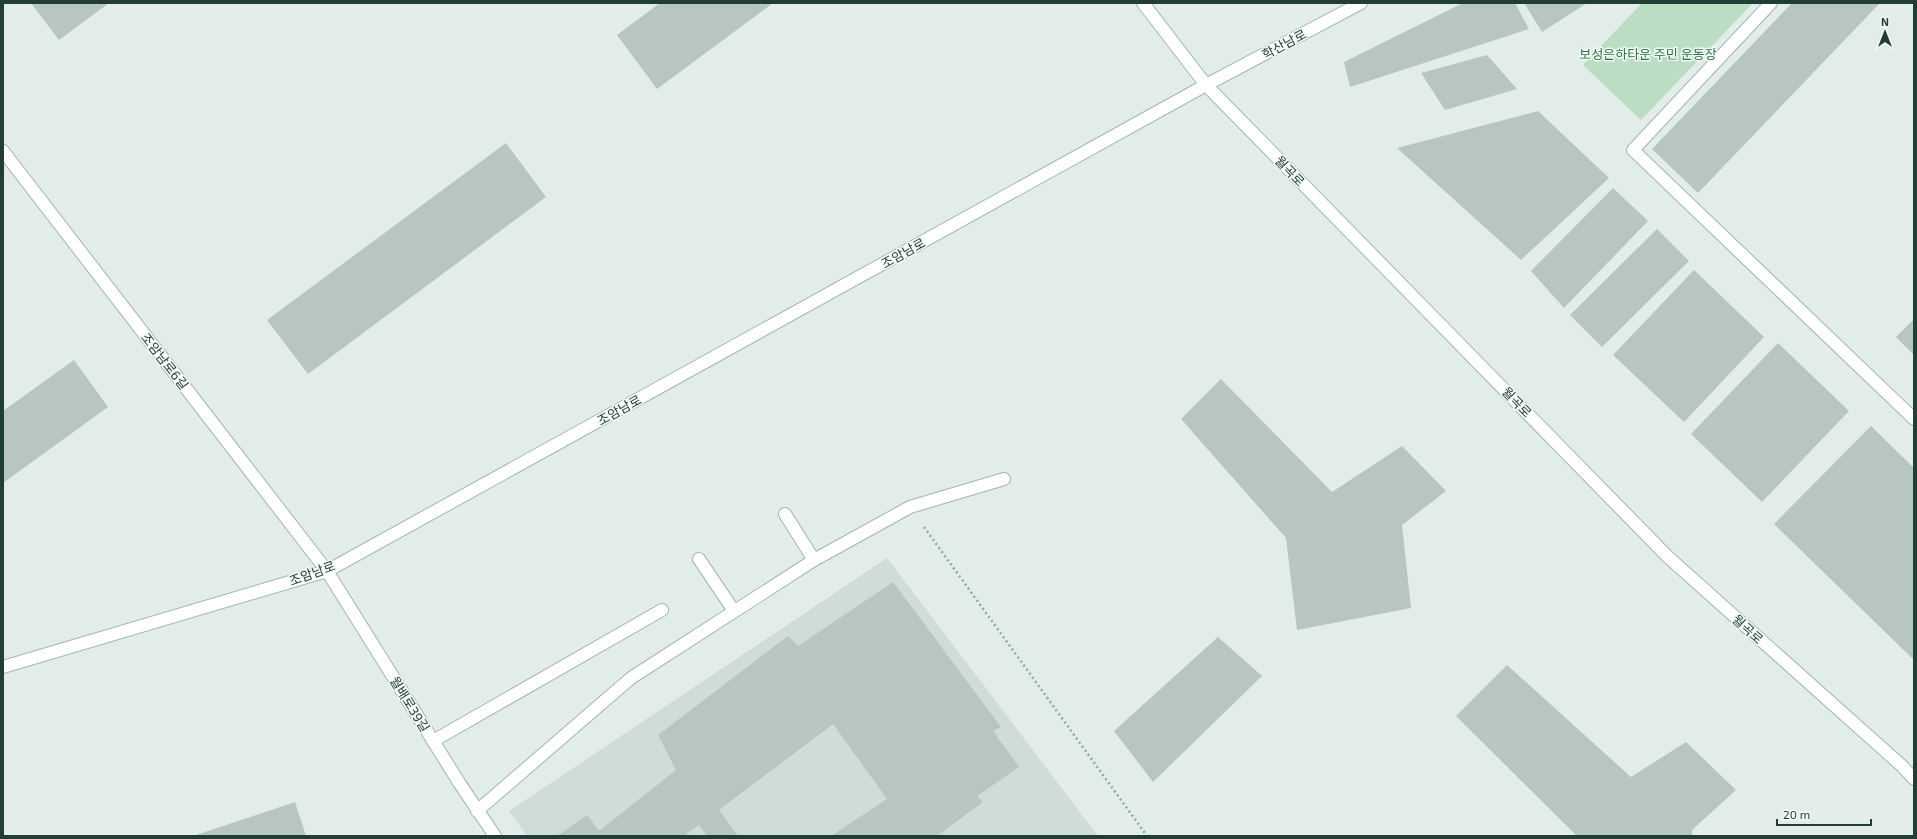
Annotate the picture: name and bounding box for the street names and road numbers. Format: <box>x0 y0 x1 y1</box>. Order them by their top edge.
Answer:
street label: 학산남로 <box>1259 26 1309 62</box>
street label: 월곡로 <box>1272 153 1308 189</box>
street label: 조암남로 <box>878 234 928 272</box>
street label: 조암남로6길 <box>138 330 192 392</box>
street label: 월곡로 <box>1499 384 1535 420</box>
street label: 조암남로 <box>594 391 644 429</box>
street label: 조암남로 <box>287 557 337 589</box>
street label: 월곡로 <box>1729 611 1767 647</box>
street label: 월배로39길 <box>387 673 433 735</box>

